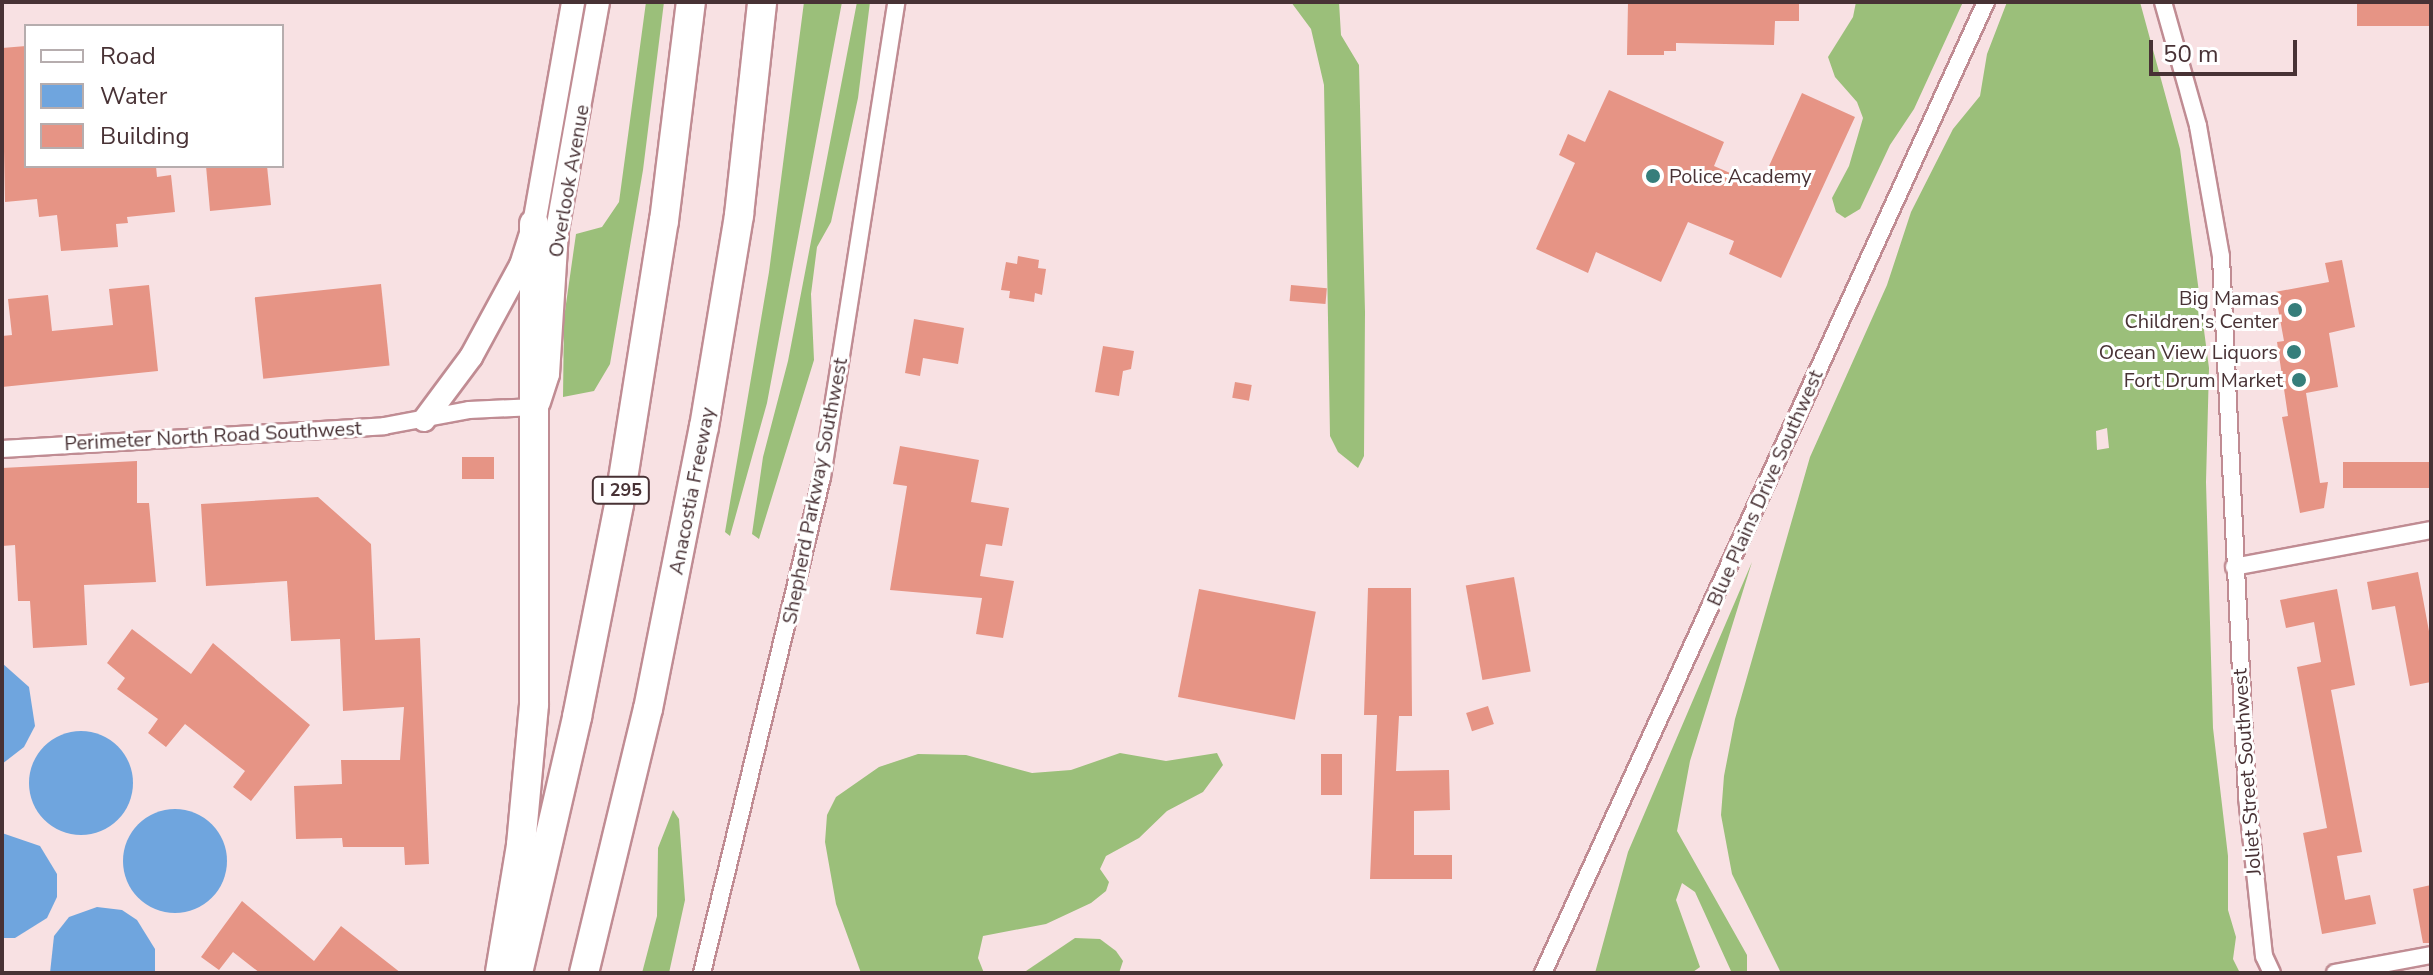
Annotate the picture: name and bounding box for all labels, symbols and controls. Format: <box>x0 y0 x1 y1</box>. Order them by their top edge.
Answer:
legend <box>24 24 284 168</box>
scale bar <box>2153 24 2301 74</box>
text: 50 m <box>2163 38 2219 70</box>
text: Road <box>100 40 156 72</box>
text: Water <box>100 80 167 112</box>
street label: Overlook Avenue <box>544 103 594 259</box>
text: Building <box>100 120 190 152</box>
place label: Police Academy <box>1669 164 1812 188</box>
marker: Police Academy <box>1644 167 1662 185</box>
place label: Big Mamas Children's Center <box>2124 286 2279 333</box>
marker: Big Mamas Children's Center <box>2286 301 2304 319</box>
place label: Ocean View Liquors <box>2099 340 2278 364</box>
marker: Ocean View Liquors <box>2285 343 2303 361</box>
street label: Shepherd Parkway Southwest <box>777 356 853 626</box>
street label: Blue Plains Drive Southwest <box>1702 366 1828 610</box>
place label: Fort Drum Market <box>2124 368 2283 392</box>
marker: Fort Drum Market <box>2290 371 2308 389</box>
street label: Anacostia Freeway <box>664 405 720 577</box>
street label: Perimeter North Road Southwest <box>64 416 362 456</box>
road number: I 295 <box>591 476 651 504</box>
street label: Joliet Street Southwest <box>2228 668 2266 876</box>

